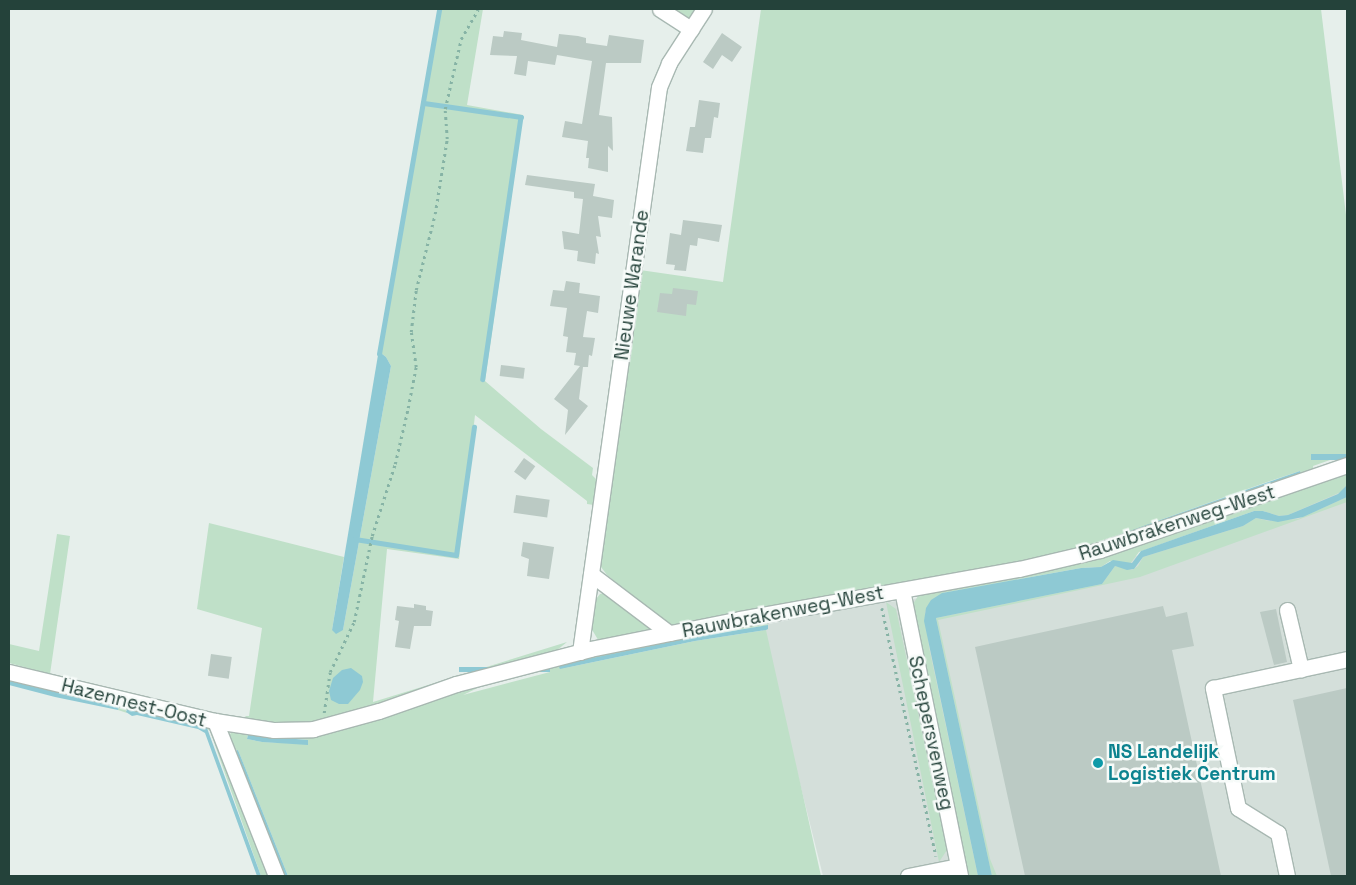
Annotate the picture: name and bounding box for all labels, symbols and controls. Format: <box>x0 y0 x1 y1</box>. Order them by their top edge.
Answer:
street label: Nieuwe Warande <box>610 208 654 362</box>
street label: Rauwbrakenweg-West <box>1076 480 1278 566</box>
street label: Rauwbrakenweg-West <box>680 581 886 643</box>
street label: Schepersvenweg <box>904 654 958 812</box>
street label: Hazennest-Oost <box>59 674 209 732</box>
place label: NS Landelijk Logistiek Centrum <box>1108 741 1276 785</box>
marker: NS Landelijk Logistiek Centrum <box>1092 757 1104 769</box>

